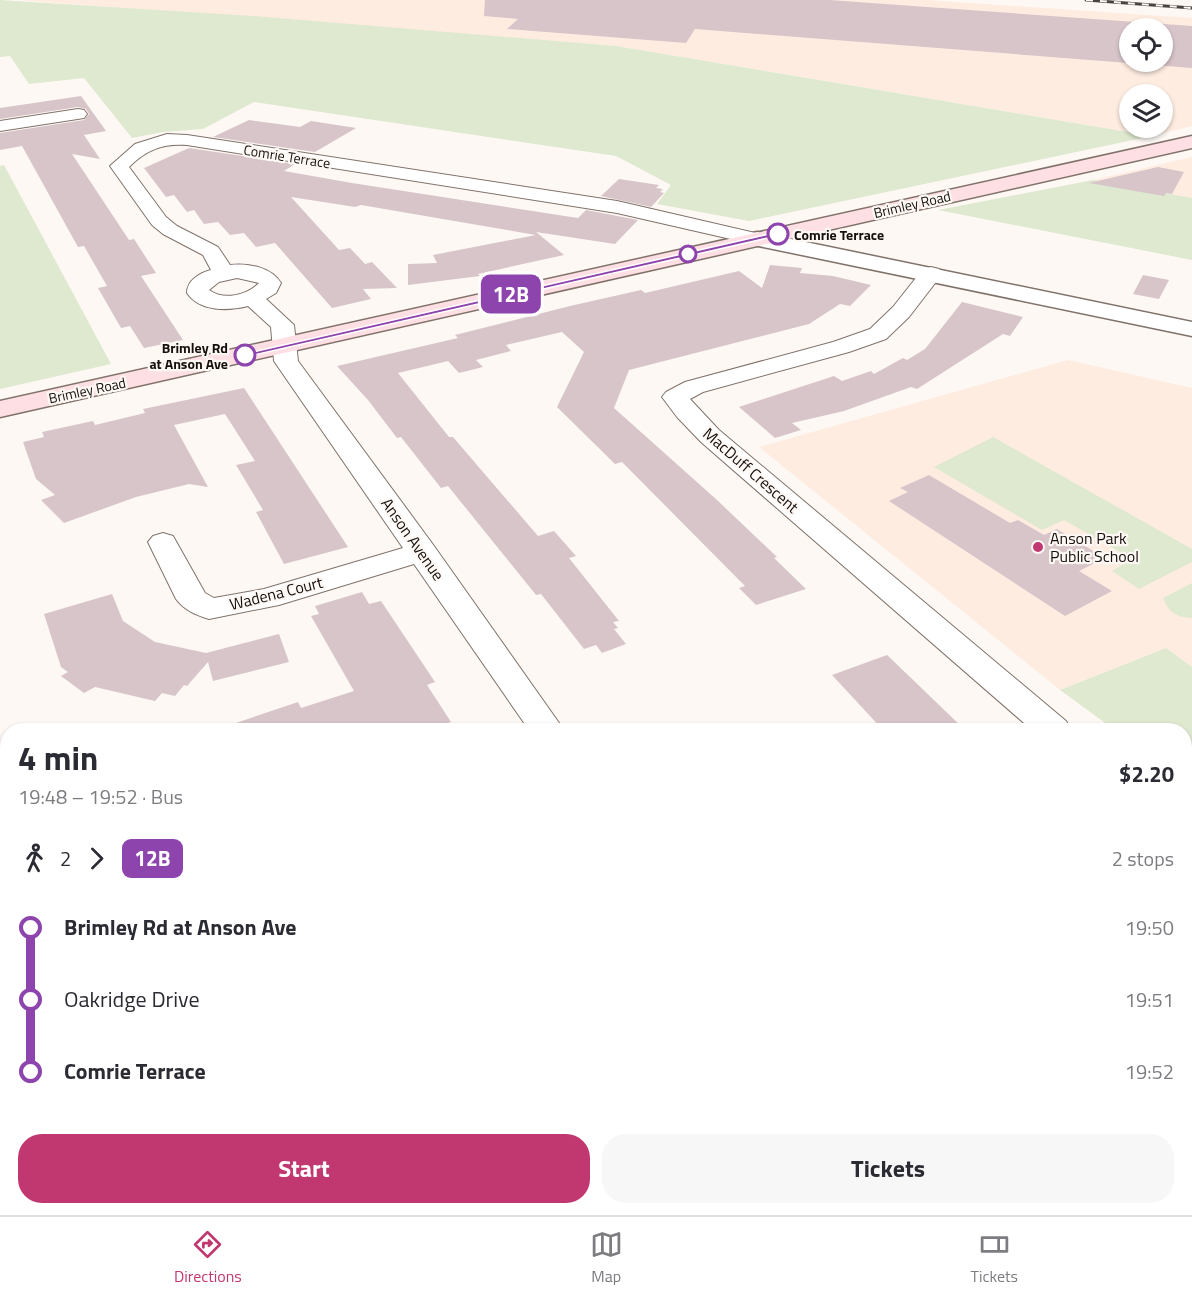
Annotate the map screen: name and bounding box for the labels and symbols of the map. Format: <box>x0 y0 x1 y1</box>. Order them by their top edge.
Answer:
street label: Comrie Terrace <box>242 139 332 173</box>
street label: Brimley Road <box>871 185 953 223</box>
marker: Comrie Terrace <box>767 223 789 245</box>
place label: Comrie Terrace <box>794 224 884 245</box>
unlabelled marker <box>679 245 697 263</box>
line badge: 12B <box>476 274 546 314</box>
place label: Brimley Rd at Anson Ave <box>149 337 228 374</box>
marker: Brimley Rd at Anson Ave <box>234 344 256 366</box>
street label: Brimley Road <box>46 372 128 408</box>
street label: MacDuff Crescent <box>698 422 804 519</box>
street label: Anson Avenue <box>376 493 450 585</box>
place label: Anson Park Public School <box>1050 526 1139 568</box>
marker: Anson Park Public School <box>1031 540 1045 554</box>
street label: Wadena Court <box>227 570 325 616</box>

